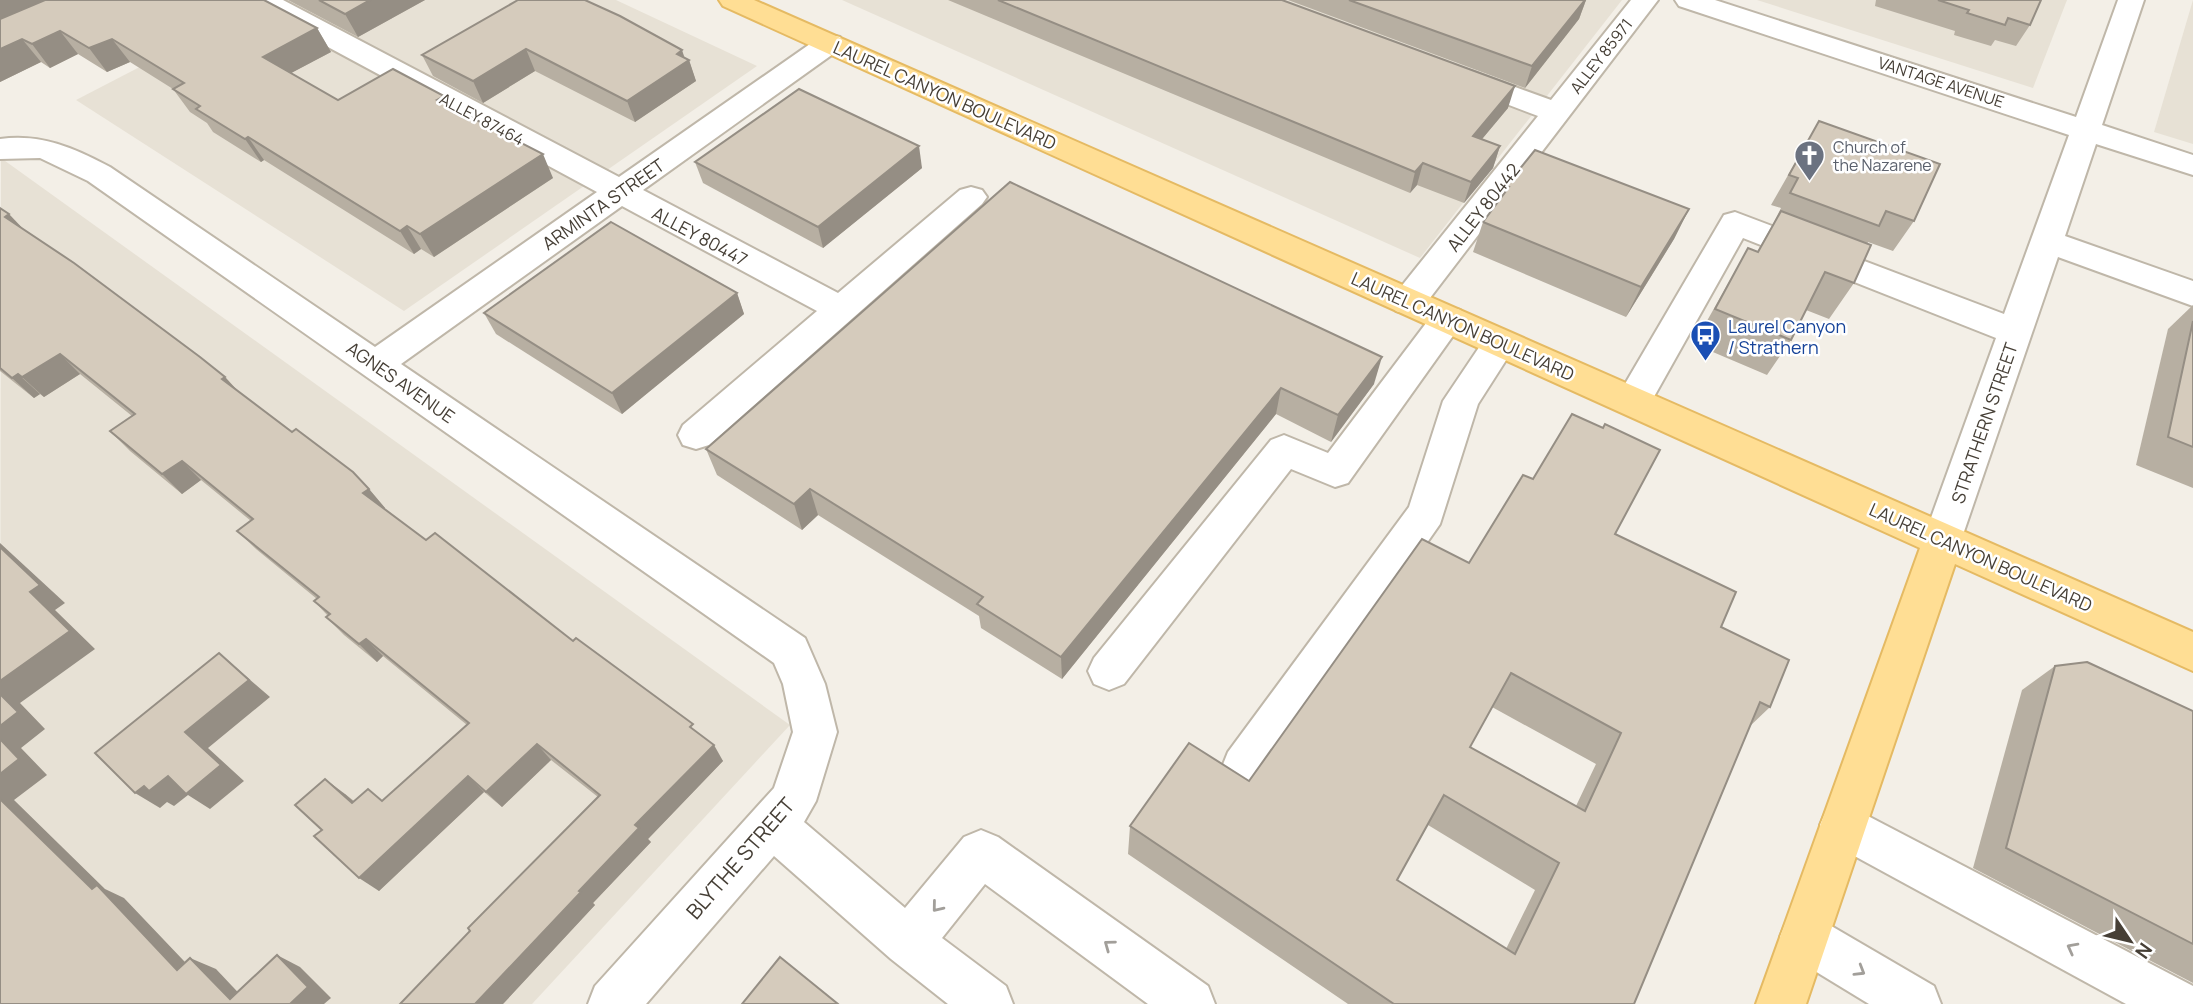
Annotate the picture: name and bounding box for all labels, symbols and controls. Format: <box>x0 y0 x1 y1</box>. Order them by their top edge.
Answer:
street label: ALLEY 85971 <box>1565 14 1637 98</box>
street label: LAUREL CANYON BOULEVARD <box>830 35 1060 155</box>
street label: VANTAGE AVENUE <box>1875 51 2007 113</box>
street label: ALLEY 87464 <box>436 88 528 150</box>
place label: Church of the Nazarene <box>1833 136 1932 176</box>
church icon: Church of the Nazarene <box>1793 139 1827 183</box>
street label: ARMINTA STREET <box>537 153 669 255</box>
street label: ALLEY 80442 <box>1441 158 1525 256</box>
street label: ALLEY 80447 <box>648 201 752 271</box>
street label: LAUREL CANYON BOULEVARD <box>1348 266 1578 386</box>
place label: Laurel Canyon / Strathern <box>1728 314 1846 359</box>
bus stop icon: Laurel Canyon / Strathern <box>1688 319 1722 363</box>
street label: AGNES AVENUE <box>342 336 460 428</box>
street label: STRATHERN STREET <box>1945 339 2023 507</box>
street label: LAUREL CANYON BOULEVARD <box>1866 497 2096 617</box>
street label: BLYTHE STREET <box>680 791 801 925</box>
one-way arrow <box>933 898 945 911</box>
north arrow <box>2095 906 2165 976</box>
text: N <box>2129 938 2158 964</box>
one-way arrow <box>1104 941 1117 954</box>
one-way arrow <box>2067 943 2080 957</box>
one-way arrow <box>1853 962 1866 975</box>

